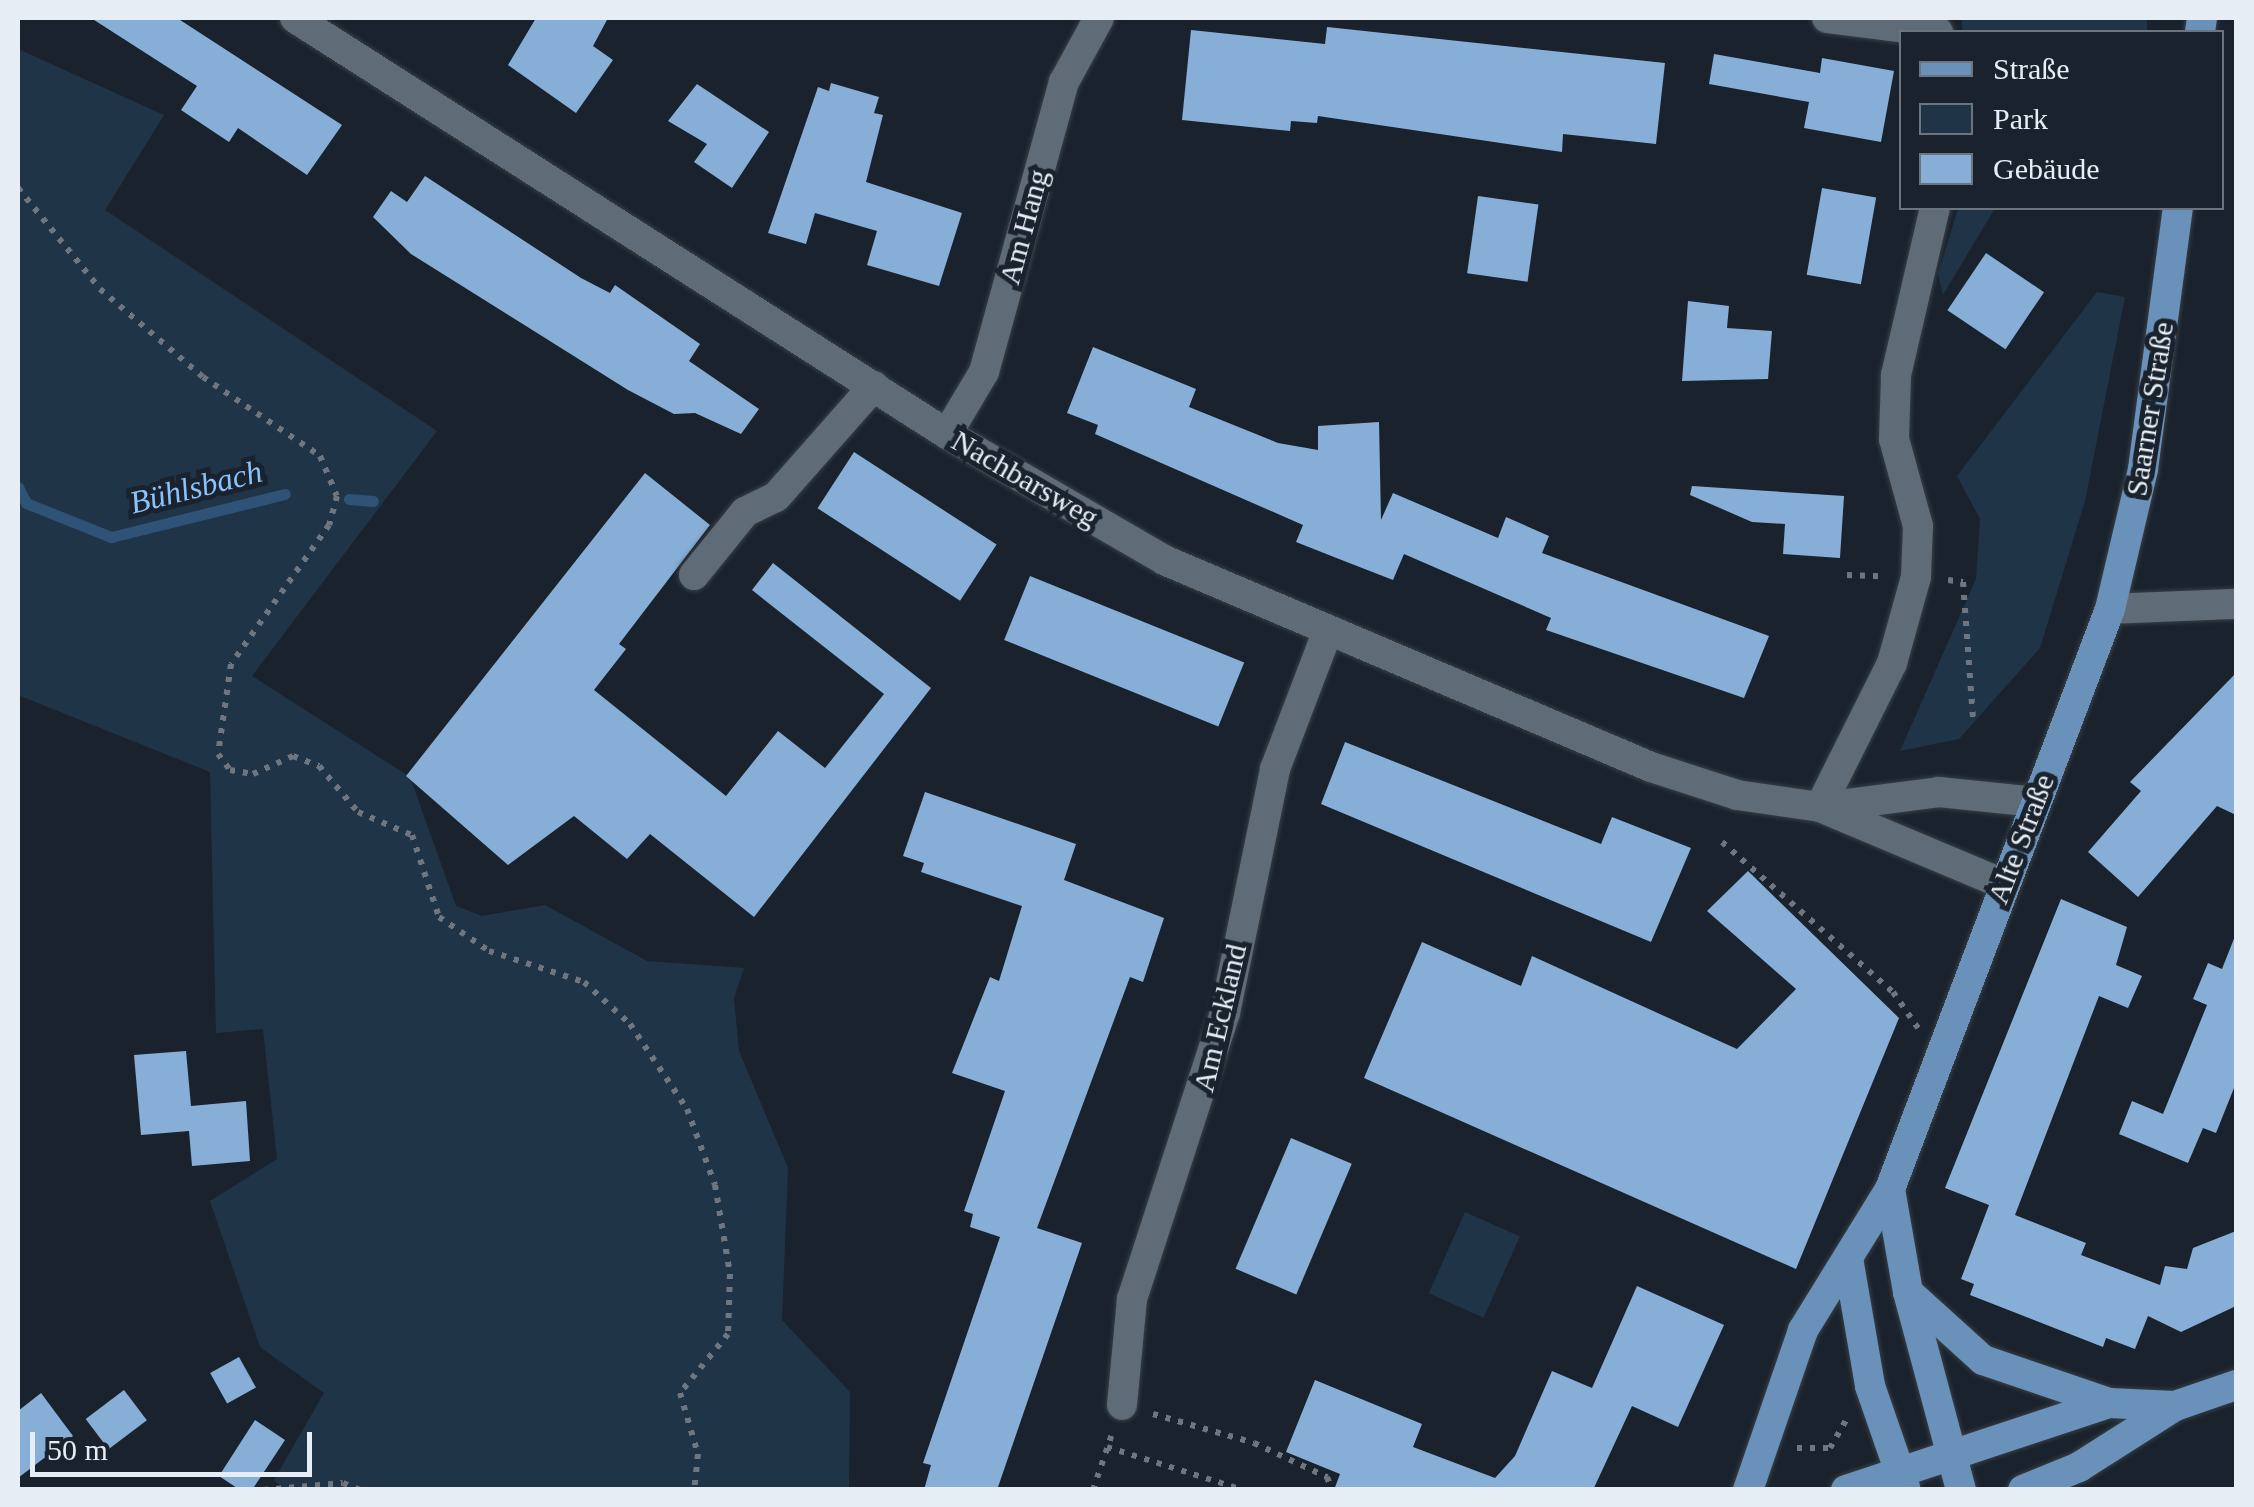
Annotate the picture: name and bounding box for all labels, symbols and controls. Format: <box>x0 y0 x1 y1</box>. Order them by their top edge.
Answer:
legend <box>1899 30 2224 210</box>
text: Straße <box>1993 52 2070 85</box>
text: Park <box>1993 102 2048 135</box>
text: Gebäude <box>1993 152 2100 185</box>
street label: Am Hang <box>991 166 1057 288</box>
street label: Saarner Straße <box>2118 319 2182 499</box>
street label: Nachbarsweg <box>945 423 1105 535</box>
water label: Bühlsbach <box>126 452 266 522</box>
street label: Alte Straße <box>1980 769 2062 909</box>
street label: Am Eckland <box>1186 940 1254 1096</box>
scale bar <box>35 1412 318 1474</box>
text: 50 m <box>47 1433 108 1466</box>

